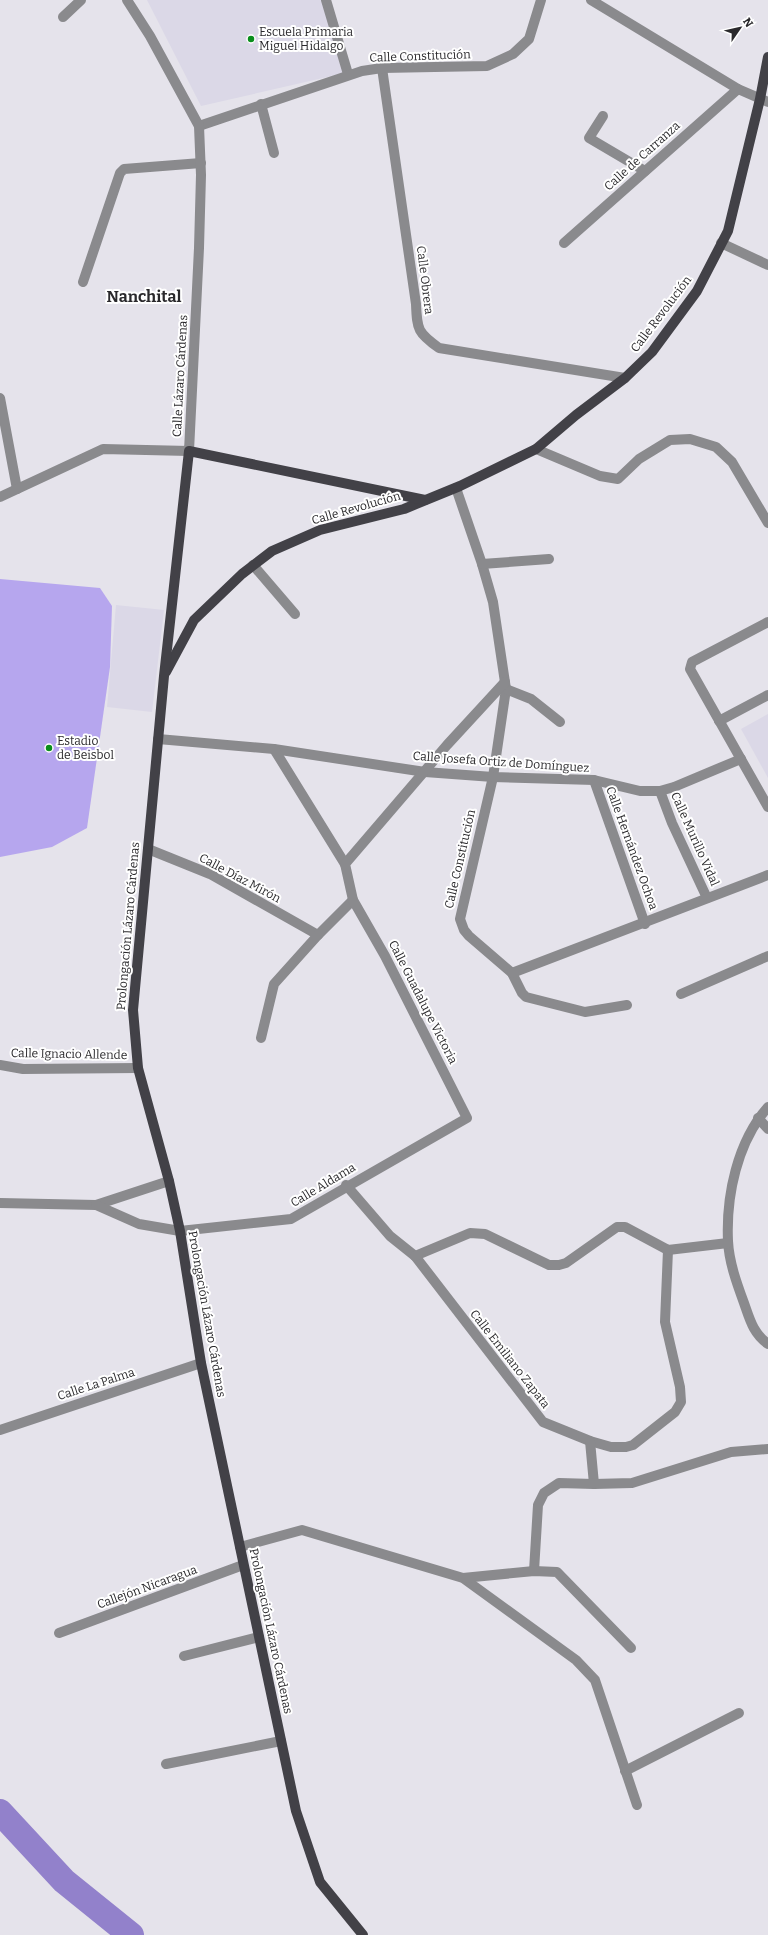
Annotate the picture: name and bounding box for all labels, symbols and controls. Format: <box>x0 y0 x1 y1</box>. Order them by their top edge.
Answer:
north arrow <box>720 8 760 48</box>
text: N <box>740 16 756 30</box>
place label: Escuela Primaria Miguel Hidalgo <box>259 25 354 53</box>
marker: Escuela Primaria Miguel Hidalgo <box>246 34 256 44</box>
street label: Calle Constitución <box>369 47 471 65</box>
street label: Calle de Carranza <box>601 118 683 194</box>
street label: Calle Obrera <box>414 245 436 315</box>
street label: Calle Revolución <box>628 273 694 355</box>
district label: Nanchital <box>107 287 181 306</box>
street label: Calle Lázaro Cárdenas <box>170 314 190 437</box>
street label: Calle Revolución <box>310 489 402 527</box>
place label: Estadio de Beisbol <box>57 734 114 762</box>
marker: Estadio de Beisbol <box>44 743 54 753</box>
street label: Calle Josefa Ortiz de Domínguez <box>412 749 590 775</box>
street label: Calle Hernández Ochoa <box>603 784 661 912</box>
street label: Calle Murillo Vidal <box>668 790 722 889</box>
street label: Calle Constitución <box>442 808 478 910</box>
street label: Prolongación Lázaro Cárdenas <box>114 841 142 1011</box>
street label: Calle Díaz Mirón <box>197 851 283 906</box>
street label: Calle Guadalupe Victoria <box>386 938 460 1066</box>
street label: Calle Ignacio Allende <box>11 1046 127 1062</box>
street label: Calle Aldama <box>288 1160 358 1210</box>
street label: Prolongación Lázaro Cárdenas <box>185 1230 229 1399</box>
street label: Calle Emiliano Zapata <box>467 1307 553 1411</box>
street label: Calle La Palma <box>56 1365 137 1403</box>
street label: Prolongación Lázaro Cárdenas <box>247 1547 295 1715</box>
street label: Callejón Nicaragua <box>95 1562 199 1612</box>

